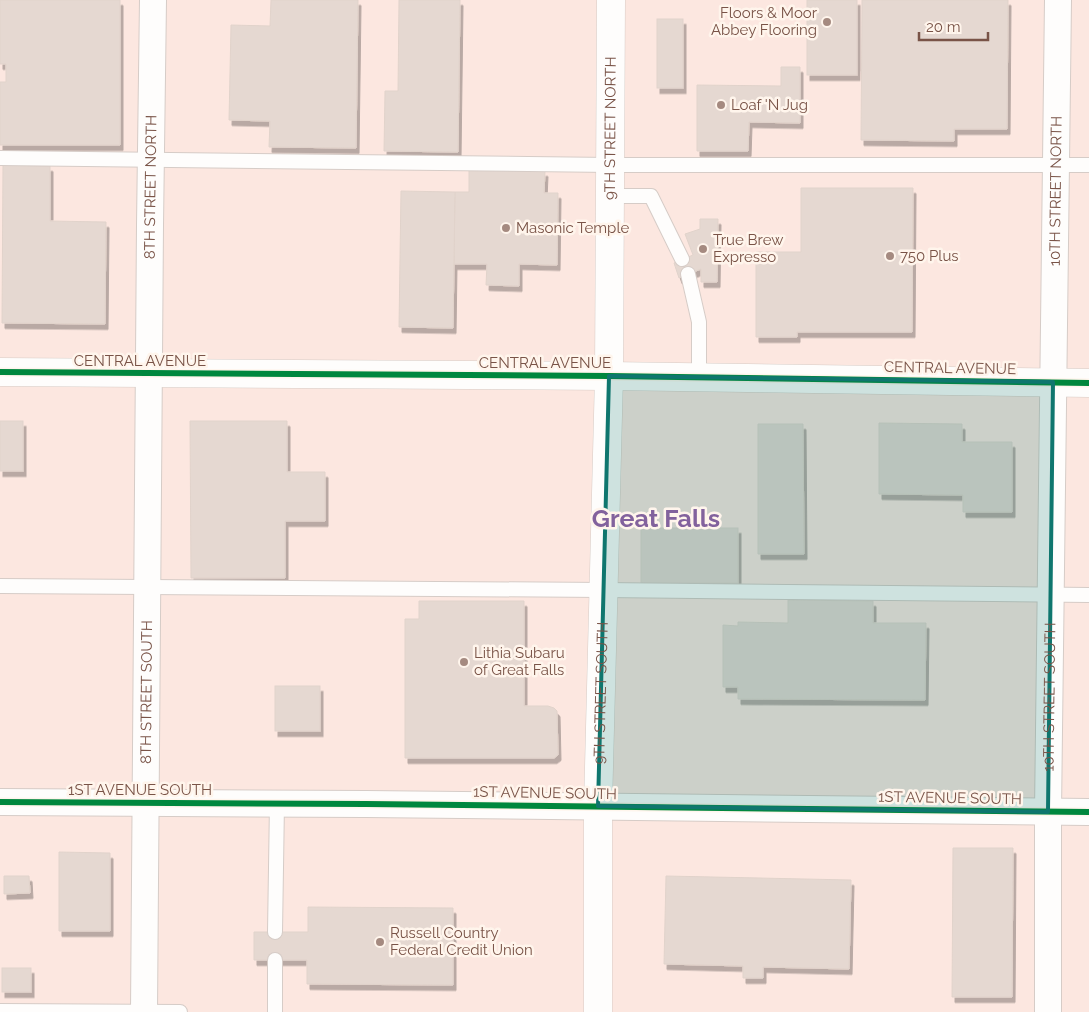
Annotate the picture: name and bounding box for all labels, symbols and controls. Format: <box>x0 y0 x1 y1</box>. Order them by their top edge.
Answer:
place label: Floors & Moor Abbey Flooring <box>711 4 818 39</box>
scale bar <box>919 10 988 42</box>
marker: Floors & Moor Abbey Flooring <box>821 16 833 28</box>
text: 20 m <box>926 18 961 36</box>
street label: 9TH STREET NORTH <box>601 56 620 200</box>
place label: Loaf 'N Jug <box>731 96 808 114</box>
marker: Loaf 'N Jug <box>715 99 727 111</box>
street label: 8TH STREET NORTH <box>141 115 160 259</box>
street label: 10TH STREET NORTH <box>1046 116 1066 266</box>
place label: Masonic Temple <box>516 219 629 237</box>
marker: Masonic Temple <box>500 222 512 234</box>
place label: True Brew Expresso <box>713 231 783 266</box>
marker: True Brew Expresso <box>697 243 709 255</box>
place label: 750 Plus <box>900 247 959 265</box>
marker: 750 Plus <box>884 250 896 262</box>
street label: CENTRAL AVENUE <box>74 352 206 370</box>
street label: CENTRAL AVENUE <box>479 354 611 372</box>
street label: CENTRAL AVENUE <box>884 358 1016 378</box>
district label: Great Falls <box>592 503 720 533</box>
street label: 8TH STREET SOUTH <box>137 620 156 764</box>
street label: 9TH STREET SOUTH <box>590 622 612 765</box>
street label: 10TH STREET SOUTH <box>1039 622 1059 772</box>
place label: Lithia Subaru of Great Falls <box>474 644 565 679</box>
marker: Lithia Subaru of Great Falls <box>458 656 470 668</box>
street label: 1ST AVENUE SOUTH <box>68 781 212 799</box>
street label: 1ST AVENUE SOUTH <box>473 783 617 803</box>
street label: 1ST AVENUE SOUTH <box>878 788 1022 808</box>
place label: Russell Country Federal Credit Union <box>390 924 533 959</box>
marker: Russell Country Federal Credit Union <box>374 936 386 948</box>

